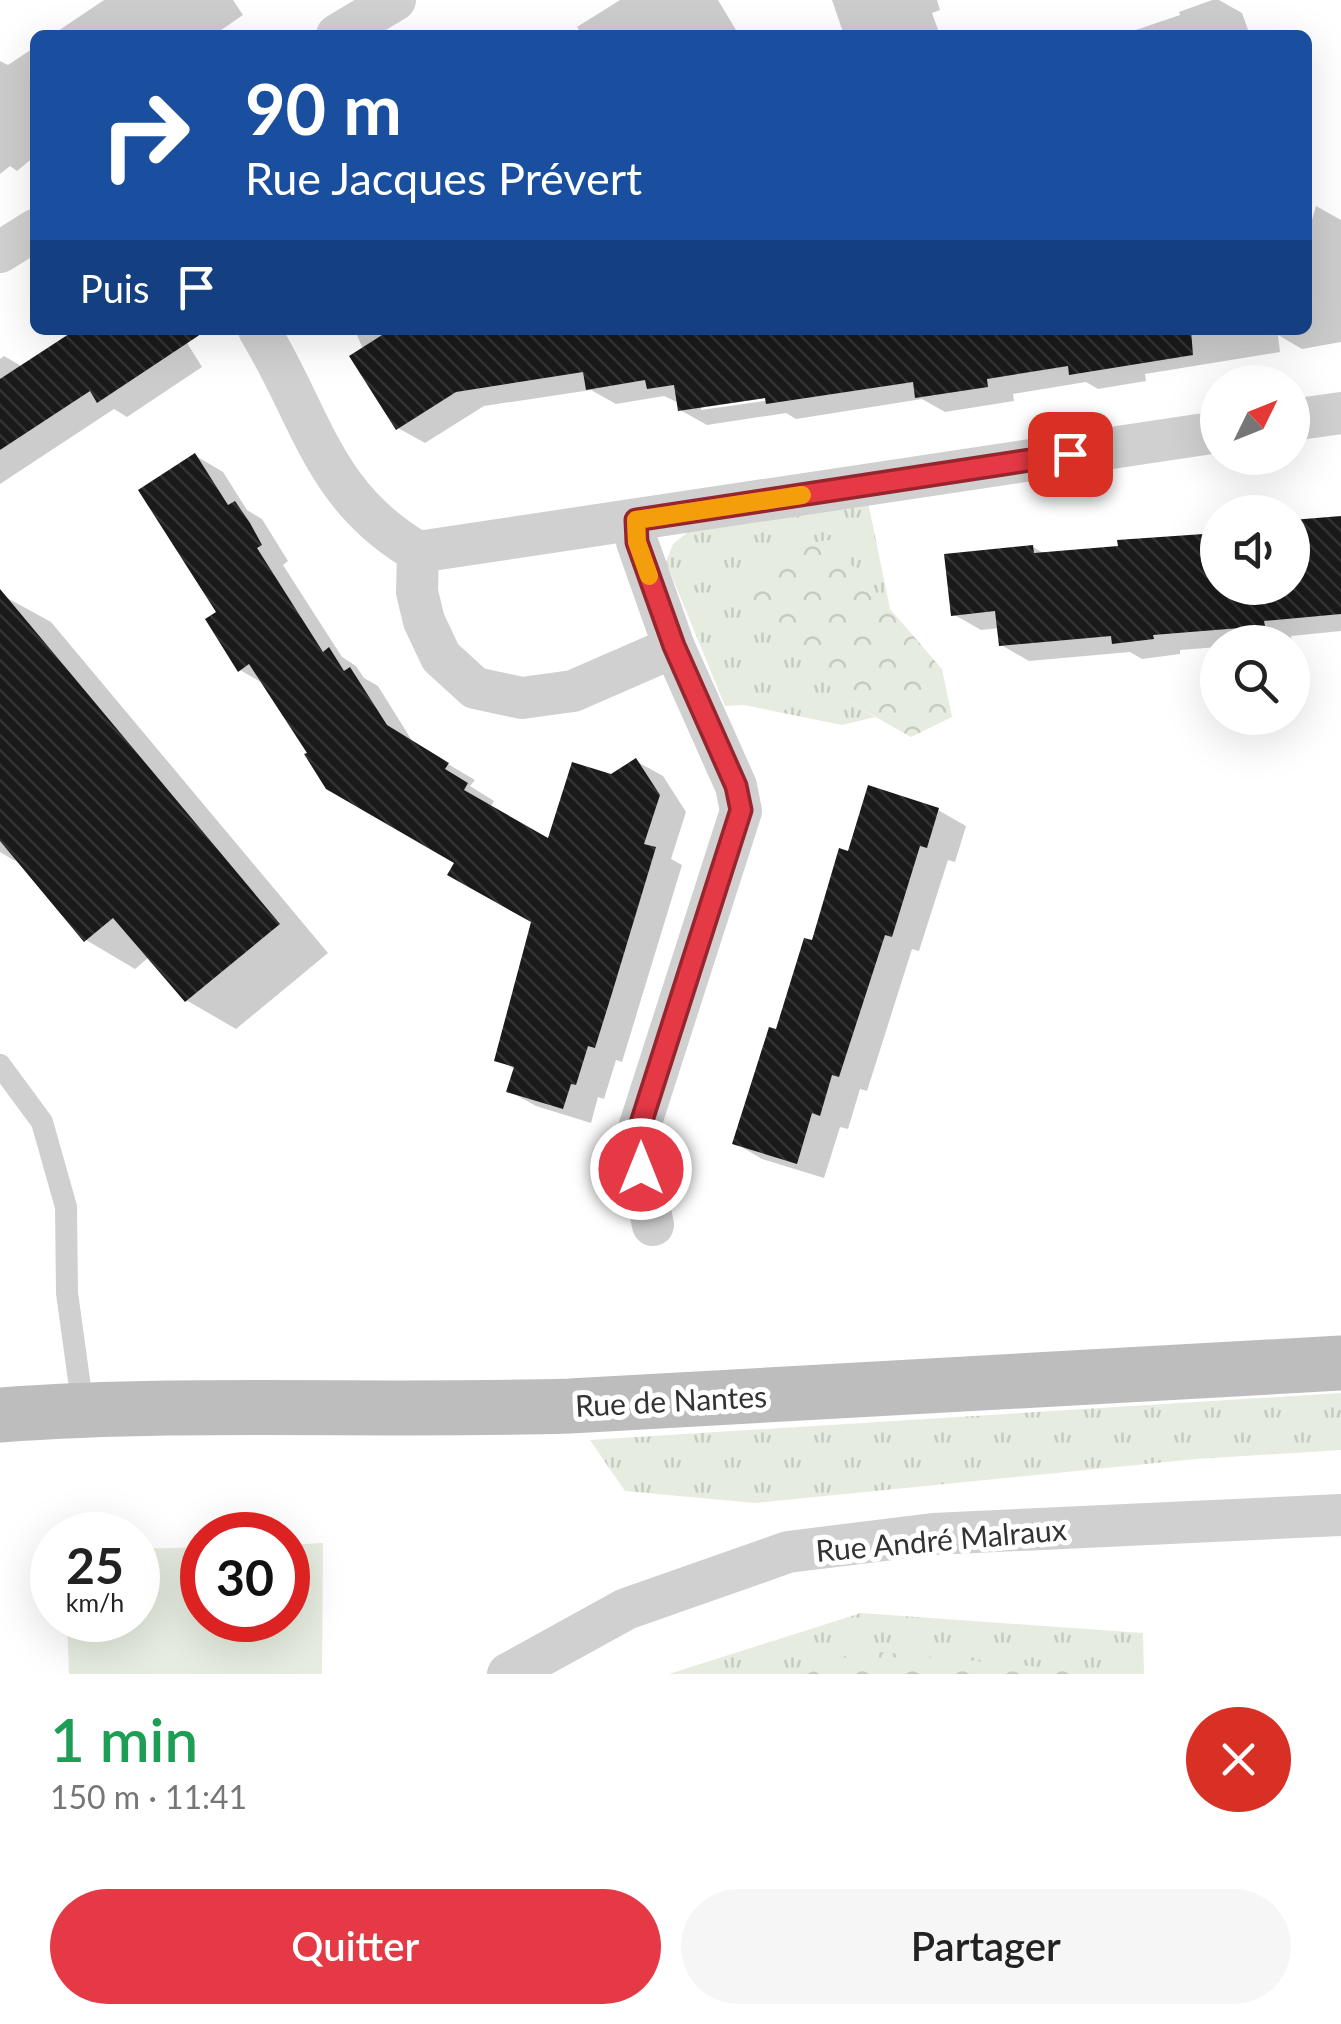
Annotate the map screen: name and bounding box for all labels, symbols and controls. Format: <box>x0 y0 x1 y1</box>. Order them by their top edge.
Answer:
text: 90 m <box>245 66 402 150</box>
icon: right <box>80 70 210 200</box>
text: Rue Jacques Prévert <box>245 151 642 205</box>
icon: arrive <box>169 260 224 315</box>
text: Puis <box>80 265 149 311</box>
north arrow <box>1200 365 1310 475</box>
map controls <box>1200 365 1310 735</box>
pin <box>1028 412 1113 497</box>
icon: arrive <box>1043 427 1098 482</box>
button: sound <box>1200 495 1310 605</box>
button: search <box>1200 625 1310 735</box>
position arrow <box>589 1117 693 1221</box>
street label: Rue de Nantes <box>574 1377 768 1423</box>
street label: Rue André Malraux <box>814 1510 1068 1568</box>
speed limit sign: 30 <box>180 1512 310 1642</box>
text: 25 <box>66 1535 124 1595</box>
text: km/h <box>66 1587 124 1617</box>
text: 1 min <box>50 1703 198 1775</box>
button: close <box>1186 1707 1291 1812</box>
text: 150 m · 11:41 <box>50 1777 247 1816</box>
button: Quitter <box>50 1889 661 2004</box>
button: Partager <box>681 1889 1291 2004</box>

